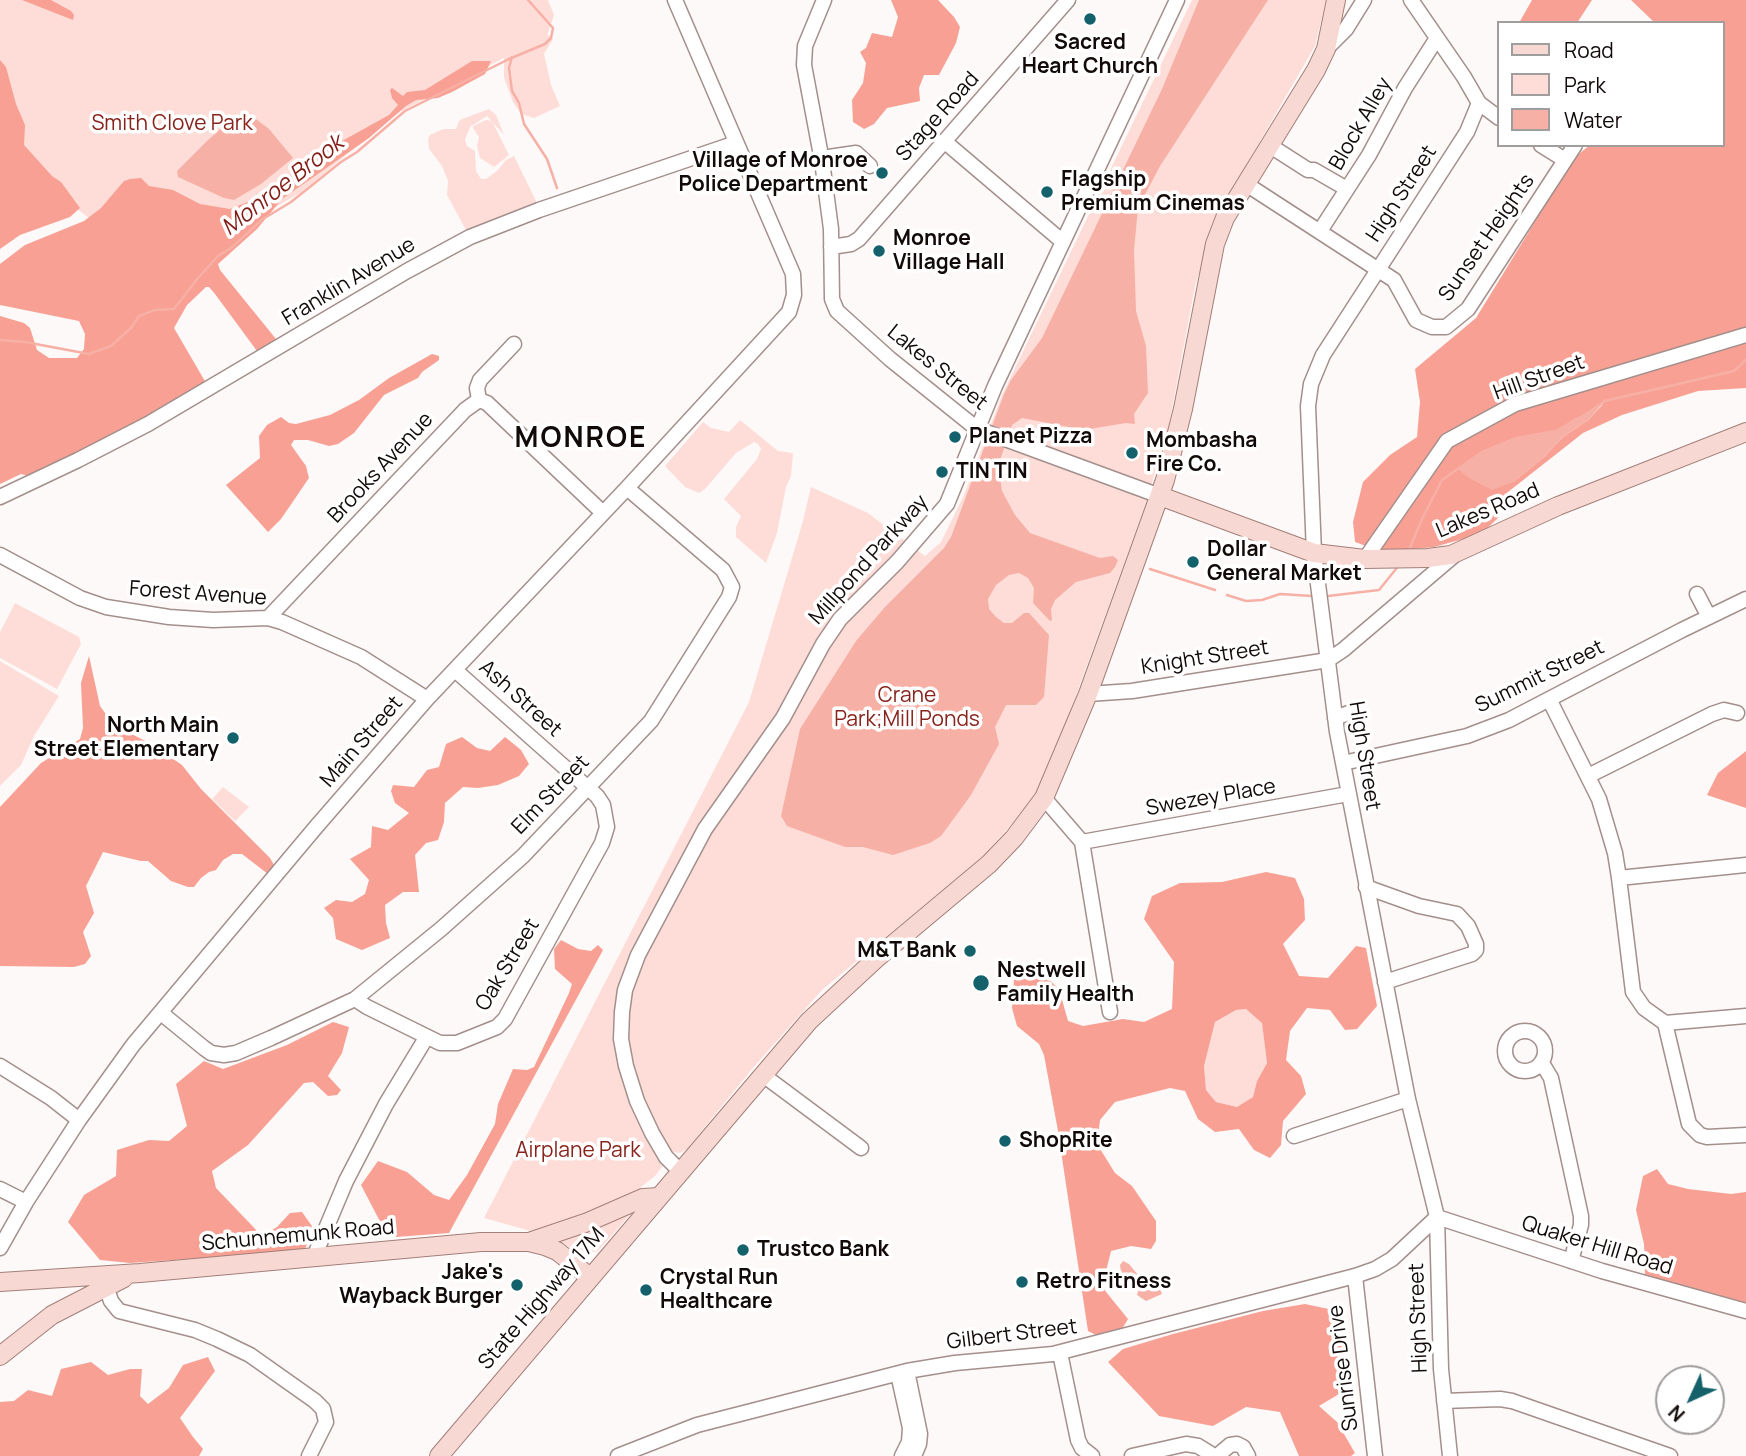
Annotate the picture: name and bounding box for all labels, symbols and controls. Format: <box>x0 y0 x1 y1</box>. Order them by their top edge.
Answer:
marker: Sacred Heart Church <box>1082 11 1098 27</box>
legend <box>1498 21 1725 147</box>
place label: Sacred Heart Church <box>1022 30 1158 80</box>
text: Road <box>1564 36 1614 64</box>
street label: Stage Road <box>891 67 985 167</box>
text: Park <box>1564 71 1606 99</box>
street label: Block Alley <box>1324 73 1398 175</box>
text: Water <box>1564 106 1622 134</box>
park label: Smith Clove Park <box>91 111 253 137</box>
water label: Monroe Brook <box>217 130 349 242</box>
street label: High Street <box>1361 141 1443 247</box>
place label: Village of Monroe Police Department <box>679 148 868 198</box>
marker: Village of Monroe Police Department <box>874 165 890 181</box>
place label: Flagship Premium Cinemas <box>1061 167 1245 217</box>
street label: Sunset Heights <box>1434 169 1540 307</box>
marker: Flagship Premium Cinemas <box>1039 184 1055 200</box>
place label: Monroe Village Hall <box>893 226 1005 276</box>
street label: Franklin Avenue <box>278 232 420 332</box>
marker: Monroe Village Hall <box>871 243 887 259</box>
street label: Lakes Street <box>882 320 992 416</box>
street label: Hill Street <box>1490 350 1588 406</box>
street label: Brooks Avenue <box>323 407 439 529</box>
district label: MONROE <box>515 422 647 456</box>
place label: Planet Pizza <box>969 424 1092 450</box>
place label: Mombasha Fire Co. <box>1146 428 1257 478</box>
marker: Planet Pizza <box>947 429 963 445</box>
marker: Mombasha Fire Co. <box>1124 445 1140 461</box>
place label: TIN TIN <box>956 459 1028 485</box>
marker: TIN TIN <box>934 464 950 480</box>
street label: Lakes Road <box>1433 478 1543 544</box>
street label: Millpond Parkway <box>804 490 934 630</box>
place label: Dollar General Market <box>1207 537 1362 587</box>
marker: Dollar General Market <box>1185 554 1201 570</box>
street label: Forest Avenue <box>128 577 268 611</box>
street label: Knight Street <box>1139 635 1271 681</box>
street label: Summit Street <box>1471 635 1609 719</box>
street label: Ash Street <box>473 655 567 743</box>
park label: Crane Park;Mill Ponds <box>834 683 980 733</box>
street label: Main Street <box>316 691 408 793</box>
street label: High Street <box>1343 700 1385 812</box>
place label: North Main Street Elementary <box>34 713 219 763</box>
marker: North Main Street Elementary <box>225 730 241 746</box>
street label: Elm Street <box>507 750 595 840</box>
street label: Swezey Place <box>1144 774 1278 822</box>
street label: Oak Street <box>471 914 545 1016</box>
place label: M&T Bank <box>857 938 956 964</box>
marker: M&T Bank <box>962 943 978 959</box>
place label: Nestwell Family Health <box>997 958 1134 1008</box>
marker: Nestwell Family Health <box>971 973 991 993</box>
place label: ShopRite <box>1019 1128 1113 1154</box>
marker: ShopRite <box>997 1133 1013 1149</box>
park label: Airplane Park <box>515 1138 641 1164</box>
street label: Quaker Hill Road <box>1518 1211 1676 1281</box>
street label: Schunnemunk Road <box>201 1215 395 1257</box>
street label: State Highway 17M <box>473 1223 611 1375</box>
place label: Trustco Bank <box>757 1237 889 1263</box>
marker: Trustco Bank <box>735 1242 751 1258</box>
place label: Jake's Wayback Burger <box>339 1260 503 1310</box>
street label: High Street <box>1404 1263 1434 1373</box>
place label: Crystal Run Healthcare <box>660 1265 778 1315</box>
place label: Retro Fitness <box>1036 1269 1171 1295</box>
marker: Retro Fitness <box>1014 1274 1030 1290</box>
marker: Jake's Wayback Burger <box>509 1277 525 1293</box>
marker: Crystal Run Healthcare <box>638 1282 654 1298</box>
street label: Sunrise Drive <box>1324 1303 1364 1433</box>
street label: Gilbert Street <box>945 1315 1079 1355</box>
north arrow <box>1655 1365 1725 1435</box>
text: N <box>1663 1399 1691 1427</box>

